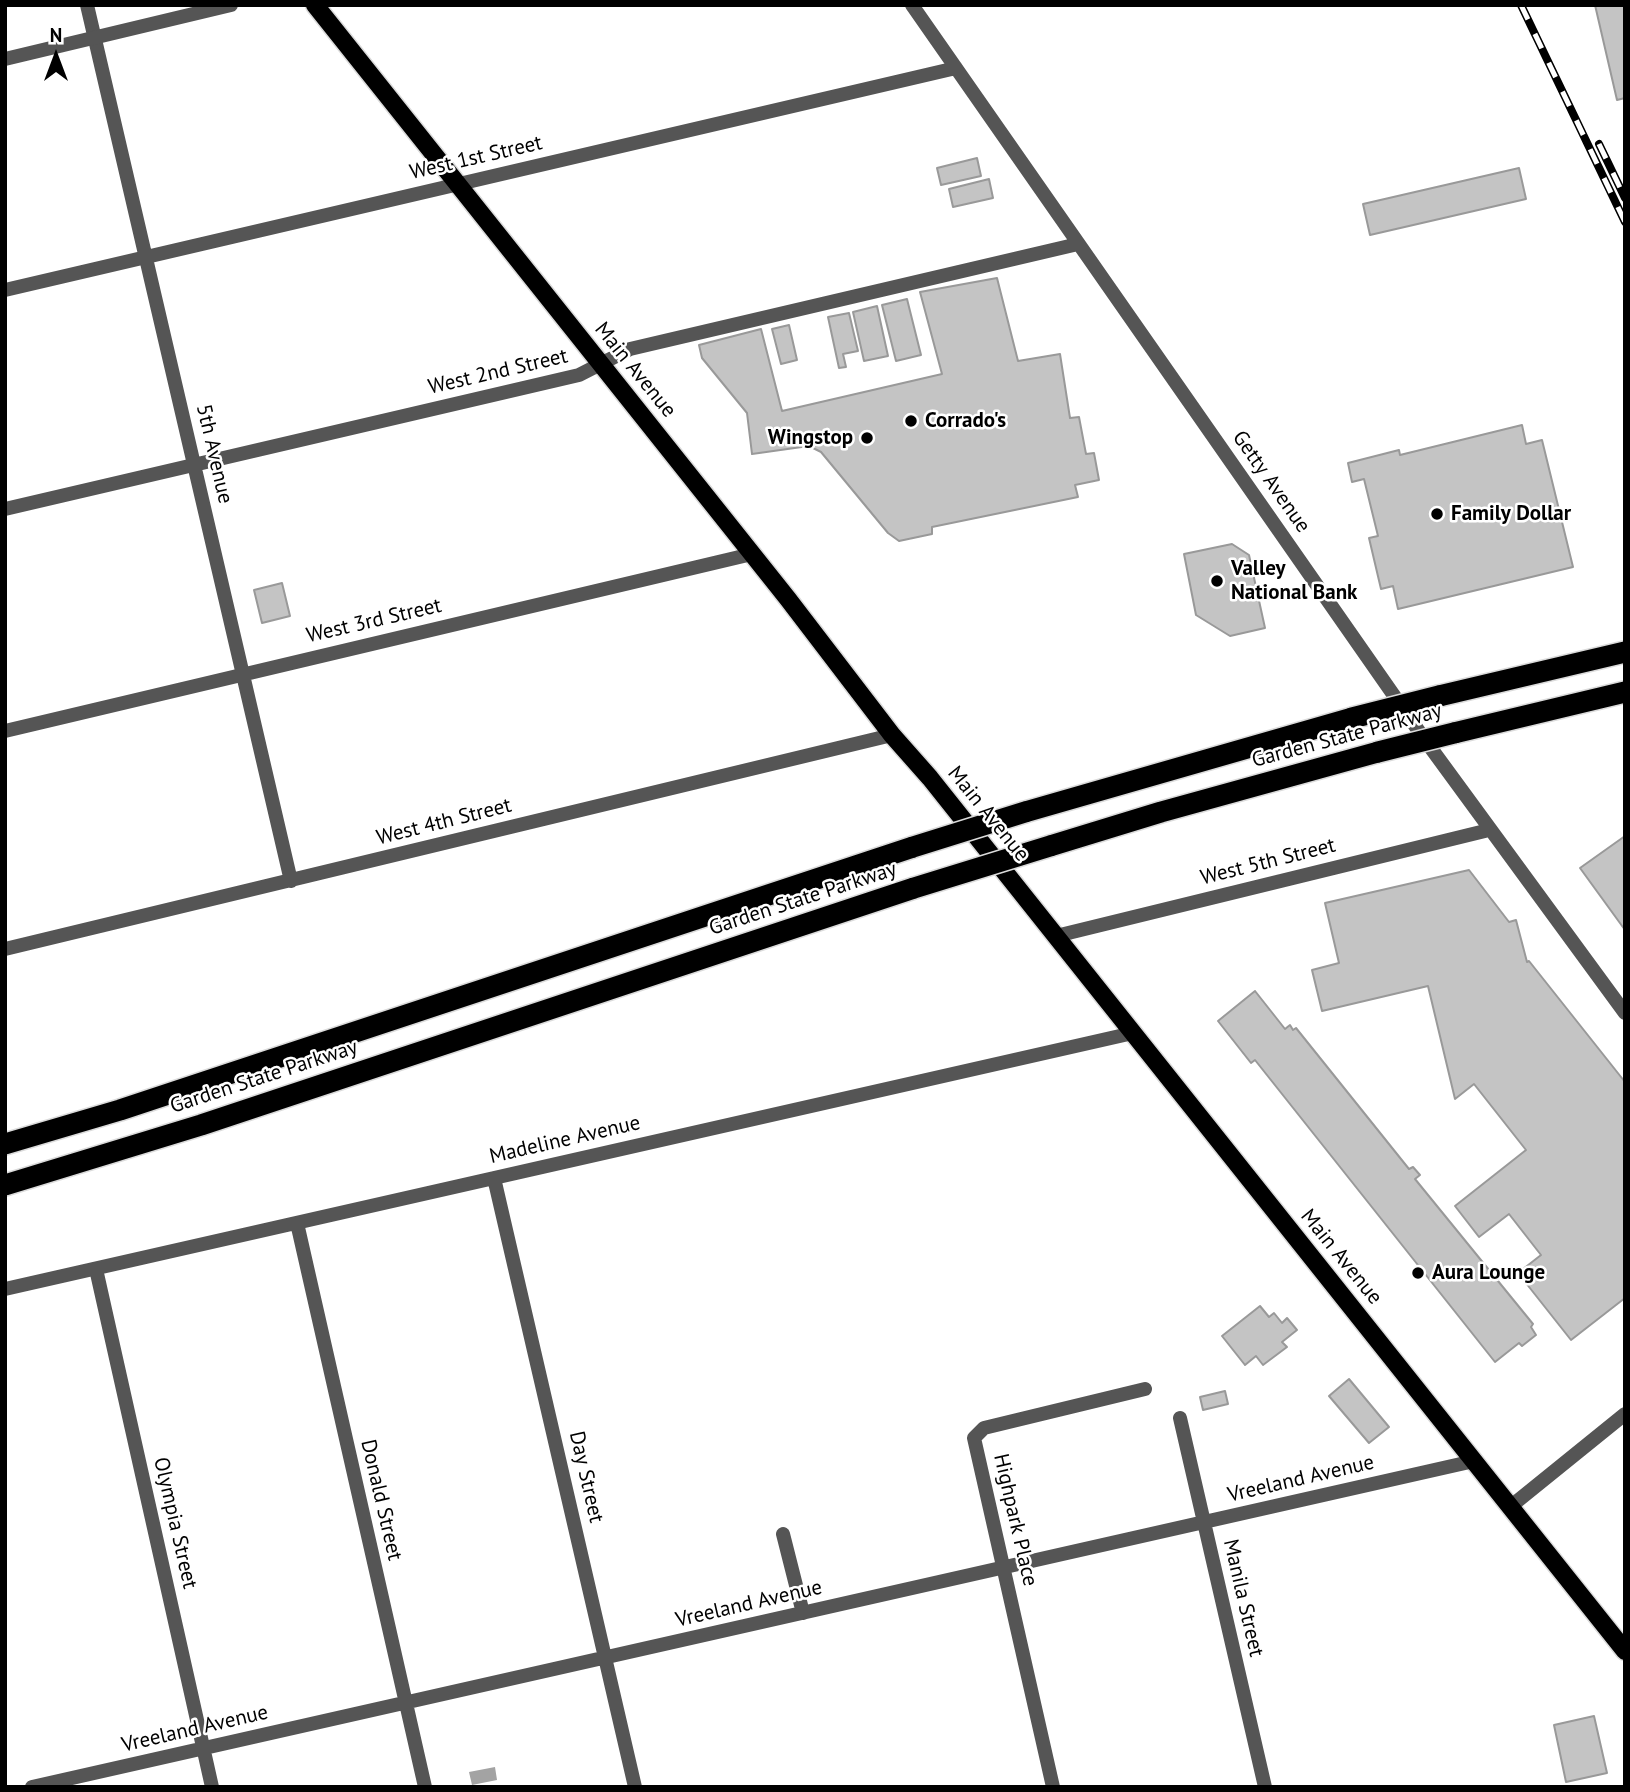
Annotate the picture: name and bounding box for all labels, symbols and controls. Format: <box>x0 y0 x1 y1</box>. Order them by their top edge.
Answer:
north arrow <box>21 21 91 91</box>
text: N <box>50 23 62 47</box>
street label: West 1st Street <box>407 130 545 186</box>
street label: Main Avenue <box>589 317 681 423</box>
street label: West 2nd Street <box>426 344 570 400</box>
street label: 5th Avenue <box>190 402 238 506</box>
place label: Corrado's <box>925 408 1006 434</box>
marker: Corrado's <box>903 413 919 429</box>
place label: Wingstop <box>768 425 853 451</box>
street label: Getty Avenue <box>1227 426 1315 538</box>
marker: Wingstop <box>859 430 875 446</box>
place label: Family Dollar <box>1451 501 1571 527</box>
marker: Family Dollar <box>1429 506 1445 522</box>
place label: Valley National Bank <box>1231 556 1357 606</box>
marker: Valley National Bank <box>1209 573 1225 589</box>
street label: West 3rd Street <box>304 593 444 649</box>
street label: Garden State Parkway <box>1249 699 1445 773</box>
street label: Main Avenue <box>942 761 1034 867</box>
street label: West 4th Street <box>374 793 514 851</box>
street label: West 5th Street <box>1198 833 1338 891</box>
street label: Garden State Parkway <box>706 857 900 941</box>
street label: Garden State Parkway <box>167 1035 361 1119</box>
street label: Madeline Avenue <box>487 1110 643 1170</box>
street label: Main Avenue <box>1295 1204 1387 1310</box>
place label: Aura Lounge <box>1432 1260 1545 1286</box>
marker: Aura Lounge <box>1410 1265 1426 1281</box>
street label: Day Street <box>563 1429 609 1525</box>
street label: Donald Street <box>355 1437 407 1563</box>
street label: Vreeland Avenue <box>1225 1450 1377 1508</box>
street label: Highpark Place <box>988 1451 1042 1589</box>
street label: Olympia Street <box>148 1455 202 1591</box>
street label: Manila Street <box>1217 1537 1269 1659</box>
street label: Vreeland Avenue <box>673 1575 825 1633</box>
street label: Vreeland Avenue <box>119 1700 271 1758</box>

